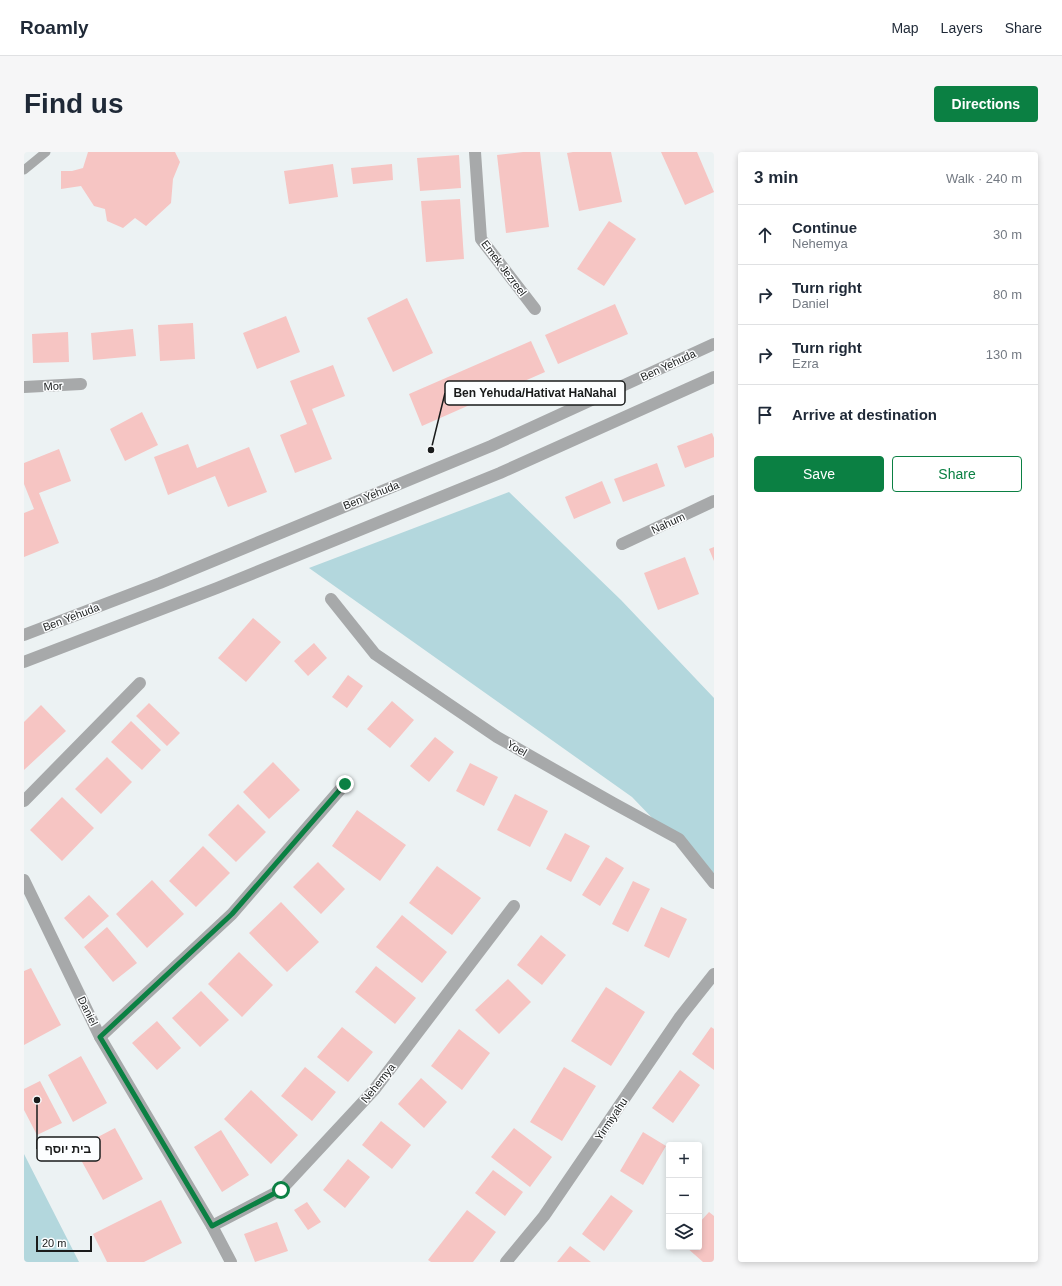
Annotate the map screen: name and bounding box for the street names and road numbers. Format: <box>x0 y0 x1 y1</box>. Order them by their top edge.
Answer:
street label: Emek Jezreel <box>479 238 529 298</box>
street label: Ben Yehuda <box>639 347 698 383</box>
street label: Mor <box>43 379 63 392</box>
street label: Ben Yehuda <box>341 478 402 512</box>
street label: Nahum <box>649 510 687 536</box>
street label: Ben Yehuda <box>41 600 102 633</box>
street label: Yoel <box>505 738 529 758</box>
street label: Daniel <box>76 994 100 1028</box>
street label: Nehemya <box>359 1060 398 1105</box>
street label: Yirmiyahu <box>592 1096 630 1142</box>

